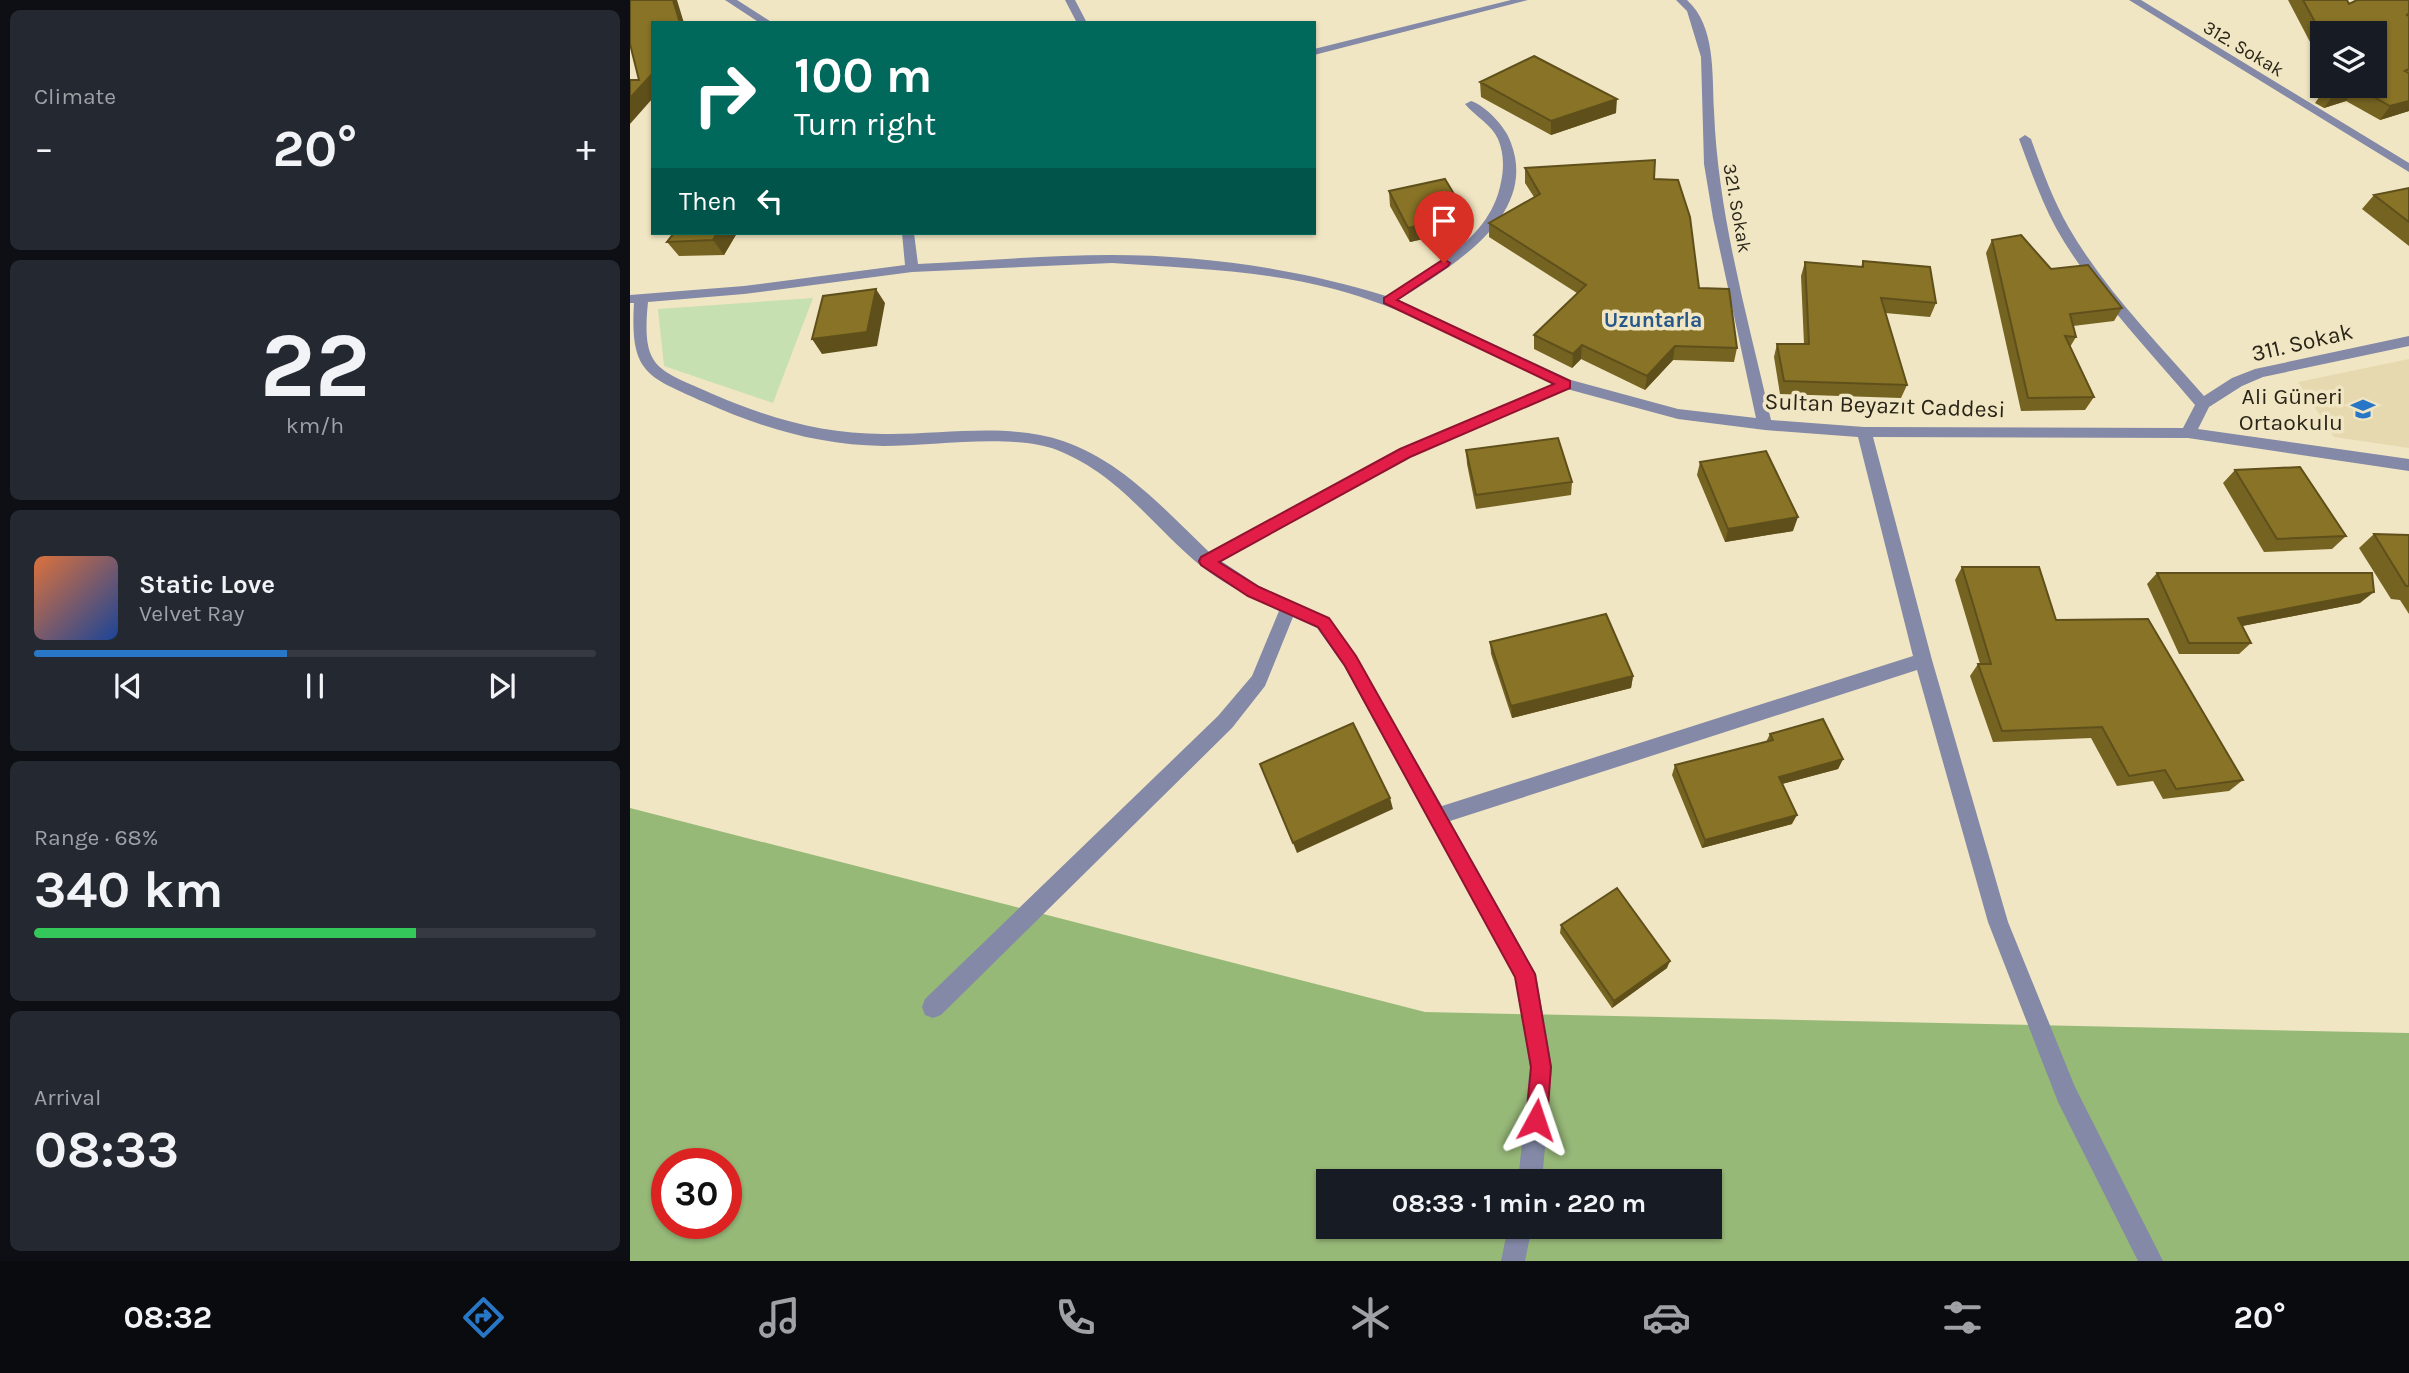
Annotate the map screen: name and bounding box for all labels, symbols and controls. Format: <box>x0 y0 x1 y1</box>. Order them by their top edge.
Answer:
street label: 312. Sokak <box>2199 16 2288 82</box>
map controls <box>2310 21 2387 98</box>
button: layers <box>2310 21 2387 98</box>
text: 100 m <box>794 47 932 104</box>
icon: right <box>679 49 770 140</box>
text: Climate <box>34 83 116 110</box>
text: Turn right <box>794 106 936 143</box>
text: 20° <box>273 118 357 179</box>
text: − <box>34 126 54 171</box>
text: + <box>576 126 596 171</box>
street label: 321. Sokak <box>1718 162 1756 255</box>
icon: left <box>751 182 789 220</box>
text: Then <box>679 186 737 217</box>
pin <box>1414 191 1474 263</box>
icon: arrive <box>1425 202 1463 240</box>
district label: Uzuntarla <box>1604 308 1702 332</box>
text: 22 <box>260 313 370 419</box>
street label: 311. Sokak <box>2249 318 2356 367</box>
place label: Ali Güneri Ortaokulu <box>2239 383 2343 436</box>
street label: Sultan Beyazıt Caddesi <box>1764 388 2006 423</box>
school or university icon: Ali Güneri Ortaokulu <box>2349 395 2377 423</box>
text: km/h <box>286 412 344 439</box>
text: Static Love <box>139 569 275 600</box>
text: Velvet Ray <box>139 600 244 627</box>
icon: previous <box>109 667 147 705</box>
icon: pause <box>296 667 334 705</box>
icon: next <box>483 667 521 705</box>
text: Range · 68% <box>34 824 158 851</box>
text: 340 km <box>34 859 223 920</box>
position arrow <box>1499 1083 1573 1157</box>
text: Arrival <box>34 1084 101 1111</box>
text: 08:33 <box>34 1119 179 1180</box>
speed limit sign: 30 <box>651 1148 742 1239</box>
text: 08:33 · 1 min · 220 m <box>1392 1188 1646 1219</box>
icon: directions <box>459 1293 508 1342</box>
icon: music <box>755 1293 804 1342</box>
icon: phone <box>1051 1293 1100 1342</box>
icon: climate <box>1346 1293 1395 1342</box>
icon: car <box>1642 1293 1691 1342</box>
icon: filters <box>1938 1293 1987 1342</box>
text: 08:32 <box>123 1299 212 1336</box>
text: 20° <box>2234 1299 2286 1336</box>

